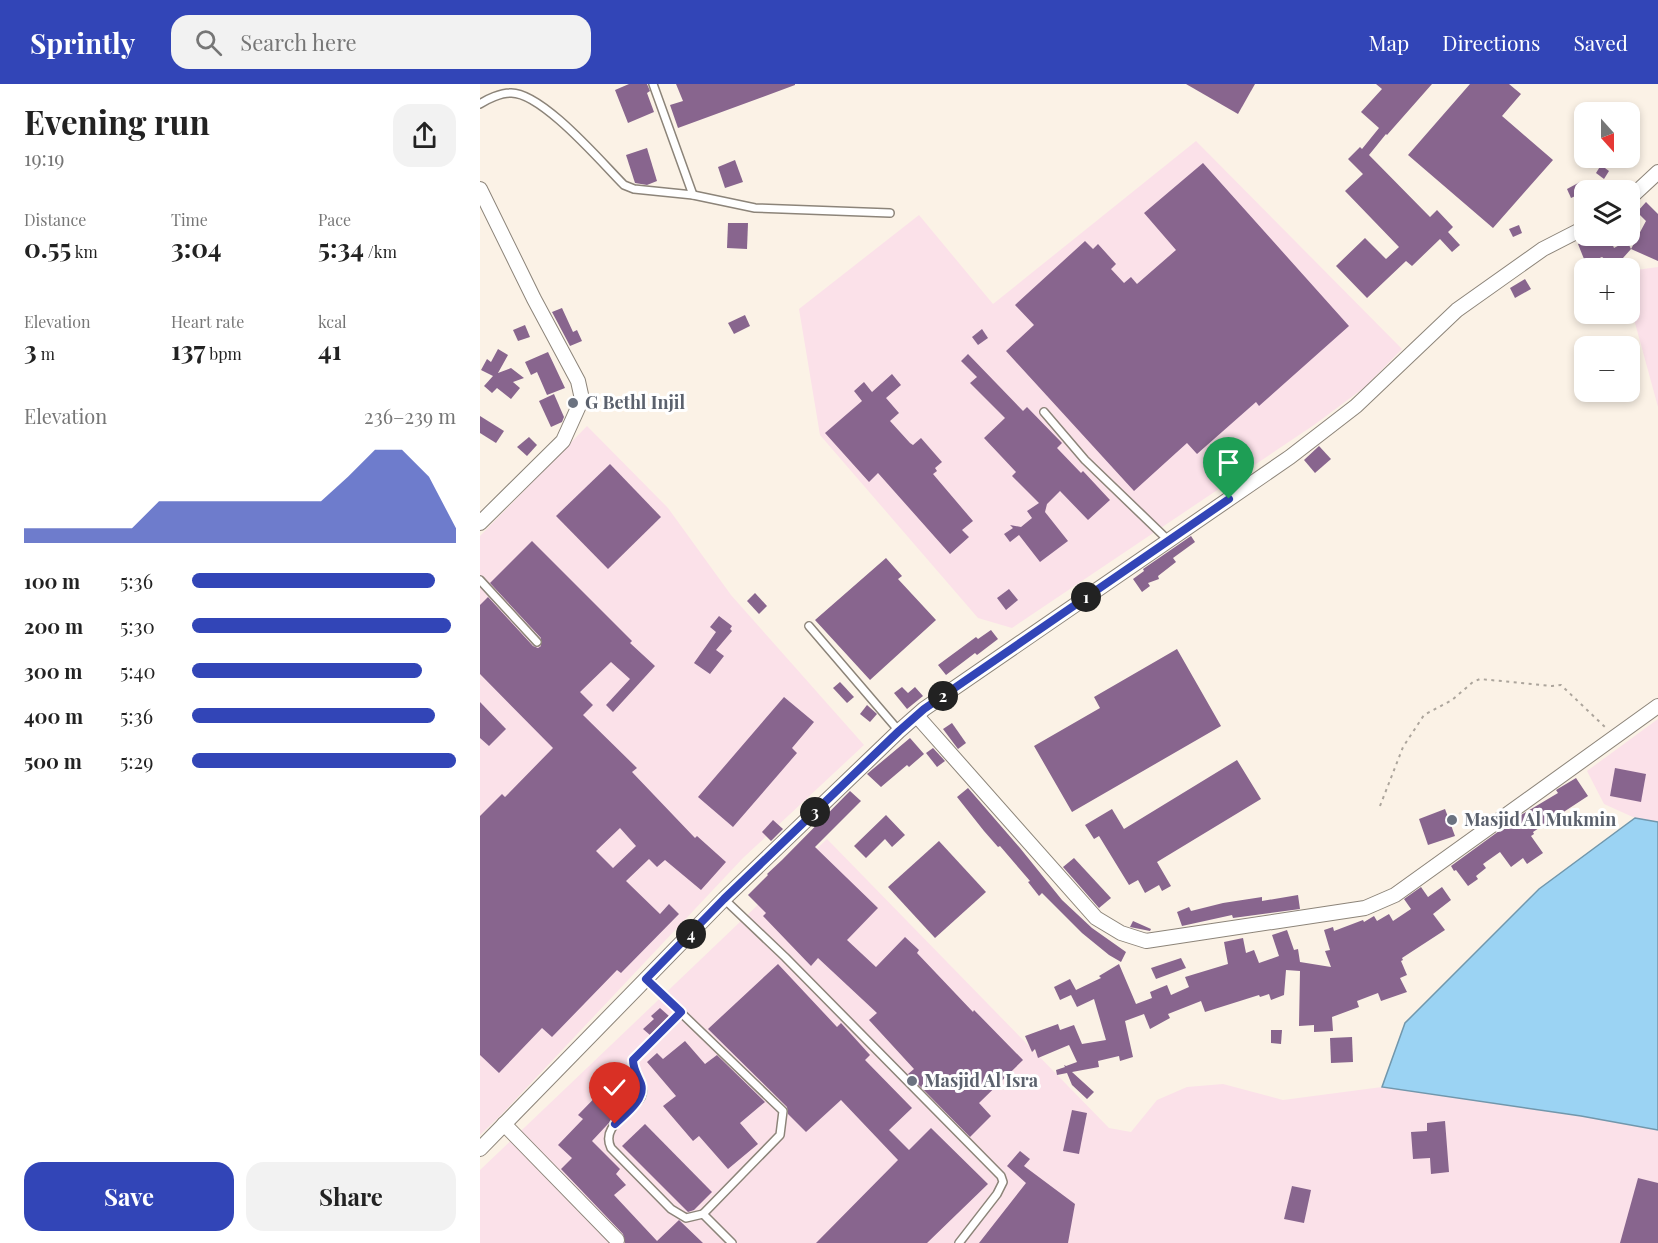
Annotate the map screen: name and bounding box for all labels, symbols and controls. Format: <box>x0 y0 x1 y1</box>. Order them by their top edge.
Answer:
search box <box>171 15 591 69</box>
text: Sprintly <box>30 24 135 61</box>
icon: search <box>192 26 225 59</box>
text: Search here <box>240 27 357 57</box>
text: Map <box>1368 28 1409 56</box>
text: Directions <box>1442 28 1540 56</box>
text: Saved <box>1573 28 1628 56</box>
text: Evening run <box>24 99 210 143</box>
north arrow <box>1574 102 1640 168</box>
map controls <box>1574 102 1640 402</box>
button: share <box>393 104 456 167</box>
text: 19:19 <box>24 144 64 171</box>
button: layers <box>1574 180 1640 246</box>
text: Distance <box>24 209 86 230</box>
text: Time <box>171 209 208 230</box>
text: Pace <box>318 209 351 230</box>
text: 0.55 <box>24 230 71 265</box>
text: 3:04 <box>171 230 222 265</box>
text: 5:34 <box>318 230 364 265</box>
text: km <box>71 241 98 262</box>
text: /km <box>364 241 397 262</box>
button: + <box>1574 258 1640 324</box>
text: Elevation <box>24 311 91 332</box>
text: Heart rate <box>171 311 244 332</box>
text: kcal <box>318 311 347 332</box>
text: 3 <box>24 332 37 367</box>
text: 137 <box>171 332 205 367</box>
text: 41 <box>318 332 342 367</box>
button: − <box>1574 336 1640 402</box>
text: m <box>37 343 55 364</box>
text: bpm <box>205 343 242 364</box>
place label: G Bethl Injil <box>585 390 685 414</box>
marker: G Bethl Injil <box>566 396 580 410</box>
text: Elevation <box>24 402 107 429</box>
text: 236–239 m <box>364 402 456 429</box>
pin <box>1203 437 1254 499</box>
icon: arrive <box>1212 446 1245 479</box>
text: 100 m <box>24 567 80 594</box>
text: 5:36 <box>120 567 153 594</box>
pin: 1 <box>1071 582 1101 612</box>
text: 1 <box>1083 586 1089 607</box>
text: 200 m <box>24 612 83 639</box>
text: 5:30 <box>120 612 155 639</box>
text: 300 m <box>24 657 82 684</box>
text: 5:40 <box>120 657 156 684</box>
pin: 2 <box>928 681 958 711</box>
text: 2 <box>939 685 947 706</box>
text: 400 m <box>24 702 83 729</box>
text: 5:36 <box>120 702 153 729</box>
text: 500 m <box>24 747 82 774</box>
text: 5:29 <box>120 747 153 774</box>
pin: 3 <box>800 797 830 827</box>
text: 3 <box>811 801 819 822</box>
place label: Masjid Al Mukmin <box>1464 807 1616 831</box>
marker: Masjid Al Mukmin <box>1445 813 1459 827</box>
pin: 4 <box>676 919 706 949</box>
text: 4 <box>687 923 695 944</box>
pin <box>589 1062 640 1124</box>
place label: Masjid Al Isra <box>924 1068 1039 1092</box>
icon: check <box>598 1071 631 1104</box>
marker: Masjid Al Isra <box>905 1074 919 1088</box>
button: Save <box>24 1162 234 1231</box>
button: Share <box>246 1162 456 1231</box>

